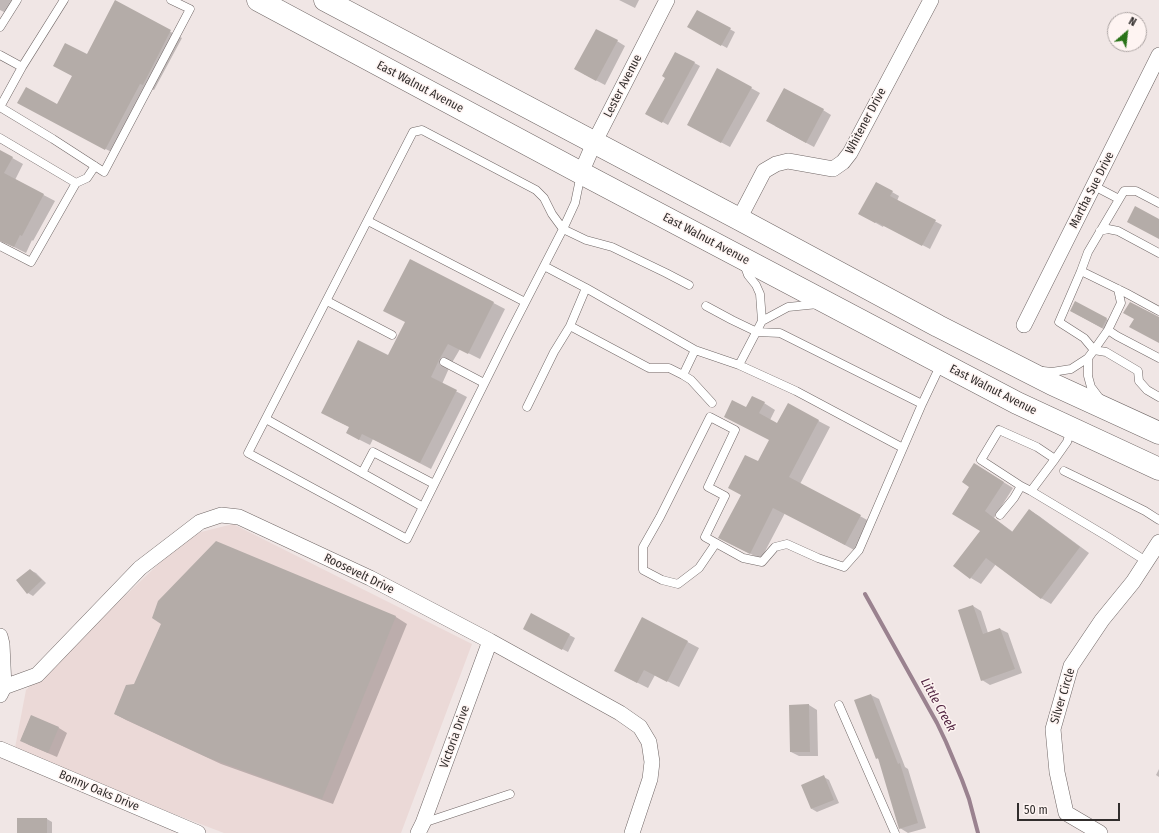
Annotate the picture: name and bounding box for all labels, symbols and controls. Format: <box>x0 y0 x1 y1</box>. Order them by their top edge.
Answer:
north arrow <box>1107 12 1147 52</box>
text: N <box>1126 15 1138 29</box>
street label: Lester Avenue <box>601 52 645 120</box>
street label: East Walnut Avenue <box>374 58 466 116</box>
street label: Whitener Drive <box>843 86 889 156</box>
street label: Martha Sue Drive <box>1067 149 1117 231</box>
street label: East Walnut Avenue <box>660 210 752 268</box>
street label: East Walnut Avenue <box>947 362 1039 418</box>
street label: Roosevelt Drive <box>321 551 397 597</box>
street label: Silver Circle <box>1048 666 1078 726</box>
water label: Little Creek <box>917 675 959 735</box>
street label: Victoria Drive <box>437 704 473 770</box>
street label: Bonny Oaks Drive <box>57 768 141 814</box>
scale bar <box>1019 795 1122 821</box>
text: 50 m <box>1024 803 1048 817</box>

